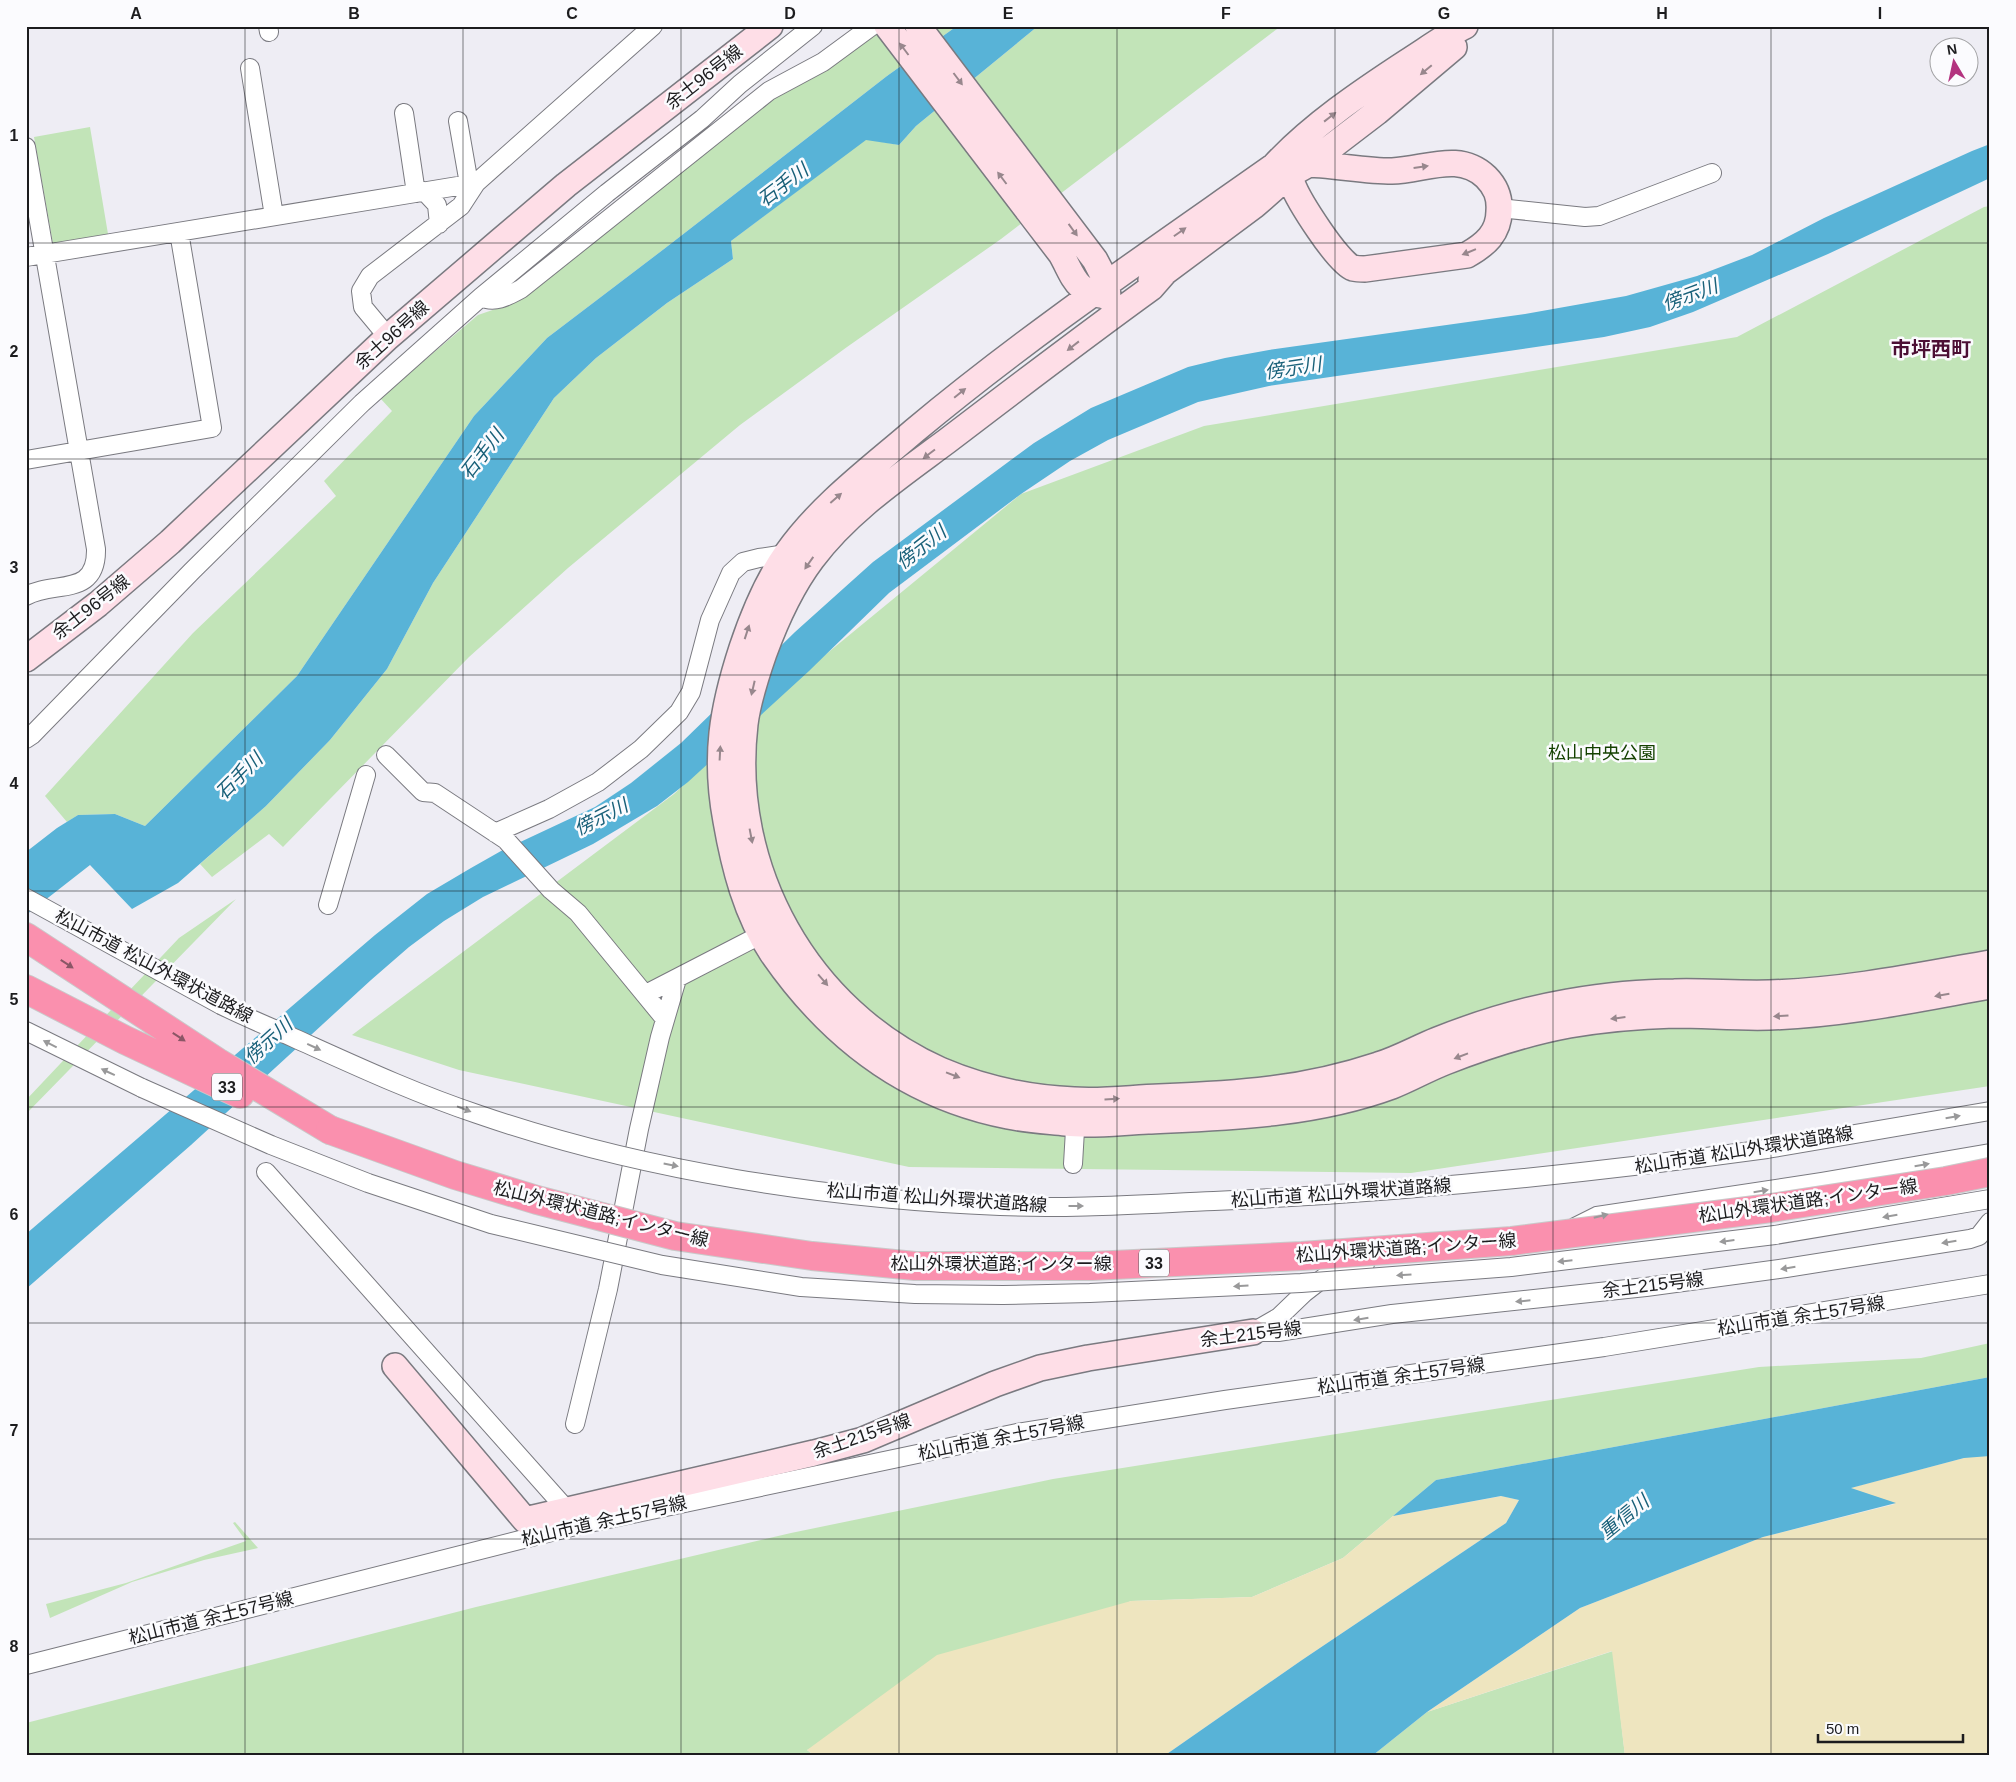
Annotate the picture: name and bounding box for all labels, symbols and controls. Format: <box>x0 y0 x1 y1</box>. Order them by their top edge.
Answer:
text: A <box>130 5 142 22</box>
text: B <box>348 5 360 22</box>
text: C <box>566 5 578 22</box>
text: D <box>784 5 796 22</box>
text: E <box>1003 5 1014 22</box>
text: F <box>1221 5 1231 22</box>
text: G <box>1438 5 1450 22</box>
text: H <box>1656 5 1668 22</box>
text: I <box>1878 5 1882 22</box>
north arrow <box>1928 38 1978 88</box>
text: N <box>1946 40 1958 58</box>
street label: 余土96号線 <box>662 41 746 113</box>
one-way arrow <box>899 42 909 56</box>
one-way arrow <box>1420 65 1433 76</box>
one-way arrow <box>953 72 963 86</box>
one-way arrow <box>1324 112 1337 122</box>
text: 1 <box>10 127 19 144</box>
water label: 石手川 <box>754 158 814 211</box>
one-way arrow <box>1413 162 1429 170</box>
one-way arrow <box>997 172 1008 185</box>
one-way arrow <box>1068 223 1079 236</box>
one-way arrow <box>1173 227 1187 237</box>
one-way arrow <box>1462 249 1476 257</box>
water label: 傍示川 <box>1660 275 1722 315</box>
street label: 余土96号線 <box>351 297 433 373</box>
district label: 市坪西町 <box>1891 338 1971 360</box>
one-way arrow <box>1066 341 1080 351</box>
text: 2 <box>10 343 19 360</box>
water label: 傍示川 <box>1263 353 1325 382</box>
one-way arrow <box>953 387 966 398</box>
water label: 石手川 <box>456 424 509 483</box>
one-way arrow <box>923 449 936 460</box>
one-way arrow <box>830 492 842 504</box>
water label: 傍示川 <box>892 520 951 573</box>
one-way arrow <box>804 556 814 570</box>
text: 3 <box>10 559 19 576</box>
street label: 余土96号線 <box>49 571 133 643</box>
one-way arrow <box>744 624 752 639</box>
one-way arrow <box>749 681 757 696</box>
park label: 松山中央公園 <box>1548 743 1656 763</box>
one-way arrow <box>717 745 725 761</box>
water label: 石手川 <box>211 747 268 804</box>
text: 4 <box>10 775 19 792</box>
water label: 傍示川 <box>571 794 633 839</box>
one-way arrow <box>748 829 756 845</box>
street label: 松山市道 松山外環状道路線 <box>52 905 256 1027</box>
one-way arrow <box>60 959 74 969</box>
one-way arrow <box>817 973 828 986</box>
text: 5 <box>10 991 19 1008</box>
one-way arrow <box>1933 991 1949 999</box>
one-way arrow <box>1772 1012 1788 1020</box>
water label: 傍示川 <box>240 1013 298 1068</box>
one-way arrow <box>1610 1014 1626 1022</box>
one-way arrow <box>172 1032 185 1042</box>
one-way arrow <box>43 1040 57 1048</box>
one-way arrow <box>306 1043 321 1051</box>
one-way arrow <box>1453 1052 1468 1060</box>
one-way arrow <box>101 1068 115 1076</box>
one-way arrow <box>946 1071 960 1079</box>
road number: 33 <box>212 1074 242 1100</box>
one-way arrow <box>1104 1094 1120 1102</box>
one-way arrow <box>457 1105 472 1113</box>
one-way arrow <box>1946 1112 1962 1120</box>
street label: 松山市道 松山外環状道路線 <box>1633 1123 1855 1177</box>
one-way arrow <box>1914 1160 1930 1168</box>
one-way arrow <box>663 1162 679 1170</box>
street label: 松山市道 松山外環状道路線 <box>1230 1175 1452 1211</box>
street label: 松山外環状道路;インター線 <box>1697 1176 1919 1226</box>
street label: 松山外環状道路;インター線 <box>491 1178 711 1250</box>
street label: 松山市道 松山外環状道路線 <box>826 1180 1048 1216</box>
one-way arrow <box>1754 1187 1770 1195</box>
one-way arrow <box>1068 1202 1084 1210</box>
text: 6 <box>10 1206 19 1223</box>
one-way arrow <box>1593 1212 1609 1220</box>
one-way arrow <box>1882 1212 1898 1220</box>
street label: 松山外環状道路;インター線 <box>1295 1230 1517 1266</box>
one-way arrow <box>1718 1238 1734 1246</box>
one-way arrow <box>1940 1238 1956 1246</box>
road number: 33 <box>1139 1250 1169 1276</box>
street label: 松山外環状道路;インター線 <box>891 1254 1112 1274</box>
one-way arrow <box>1557 1257 1573 1265</box>
one-way arrow <box>1780 1264 1796 1272</box>
street label: 余土215号線 <box>1601 1269 1705 1301</box>
one-way arrow <box>1395 1271 1411 1279</box>
one-way arrow <box>1233 1282 1249 1290</box>
street label: 松山市道 余土57号線 <box>1716 1293 1886 1339</box>
one-way arrow <box>1515 1297 1531 1305</box>
one-way arrow <box>1353 1315 1369 1323</box>
street label: 余土215号線 <box>1199 1318 1303 1350</box>
street label: 松山市道 余土57号線 <box>1316 1354 1486 1398</box>
street label: 余土215号線 <box>811 1410 913 1462</box>
street label: 松山市道 余土57号線 <box>916 1412 1086 1464</box>
text: 7 <box>10 1422 19 1439</box>
water label: 重信川 <box>1595 1490 1654 1543</box>
street label: 松山市道 余土57号線 <box>519 1492 689 1550</box>
street label: 松山市道 余土57号線 <box>127 1588 295 1648</box>
text: 8 <box>10 1638 19 1655</box>
scale bar <box>1818 1712 1964 1744</box>
text: 50 m <box>1826 1720 1859 1737</box>

